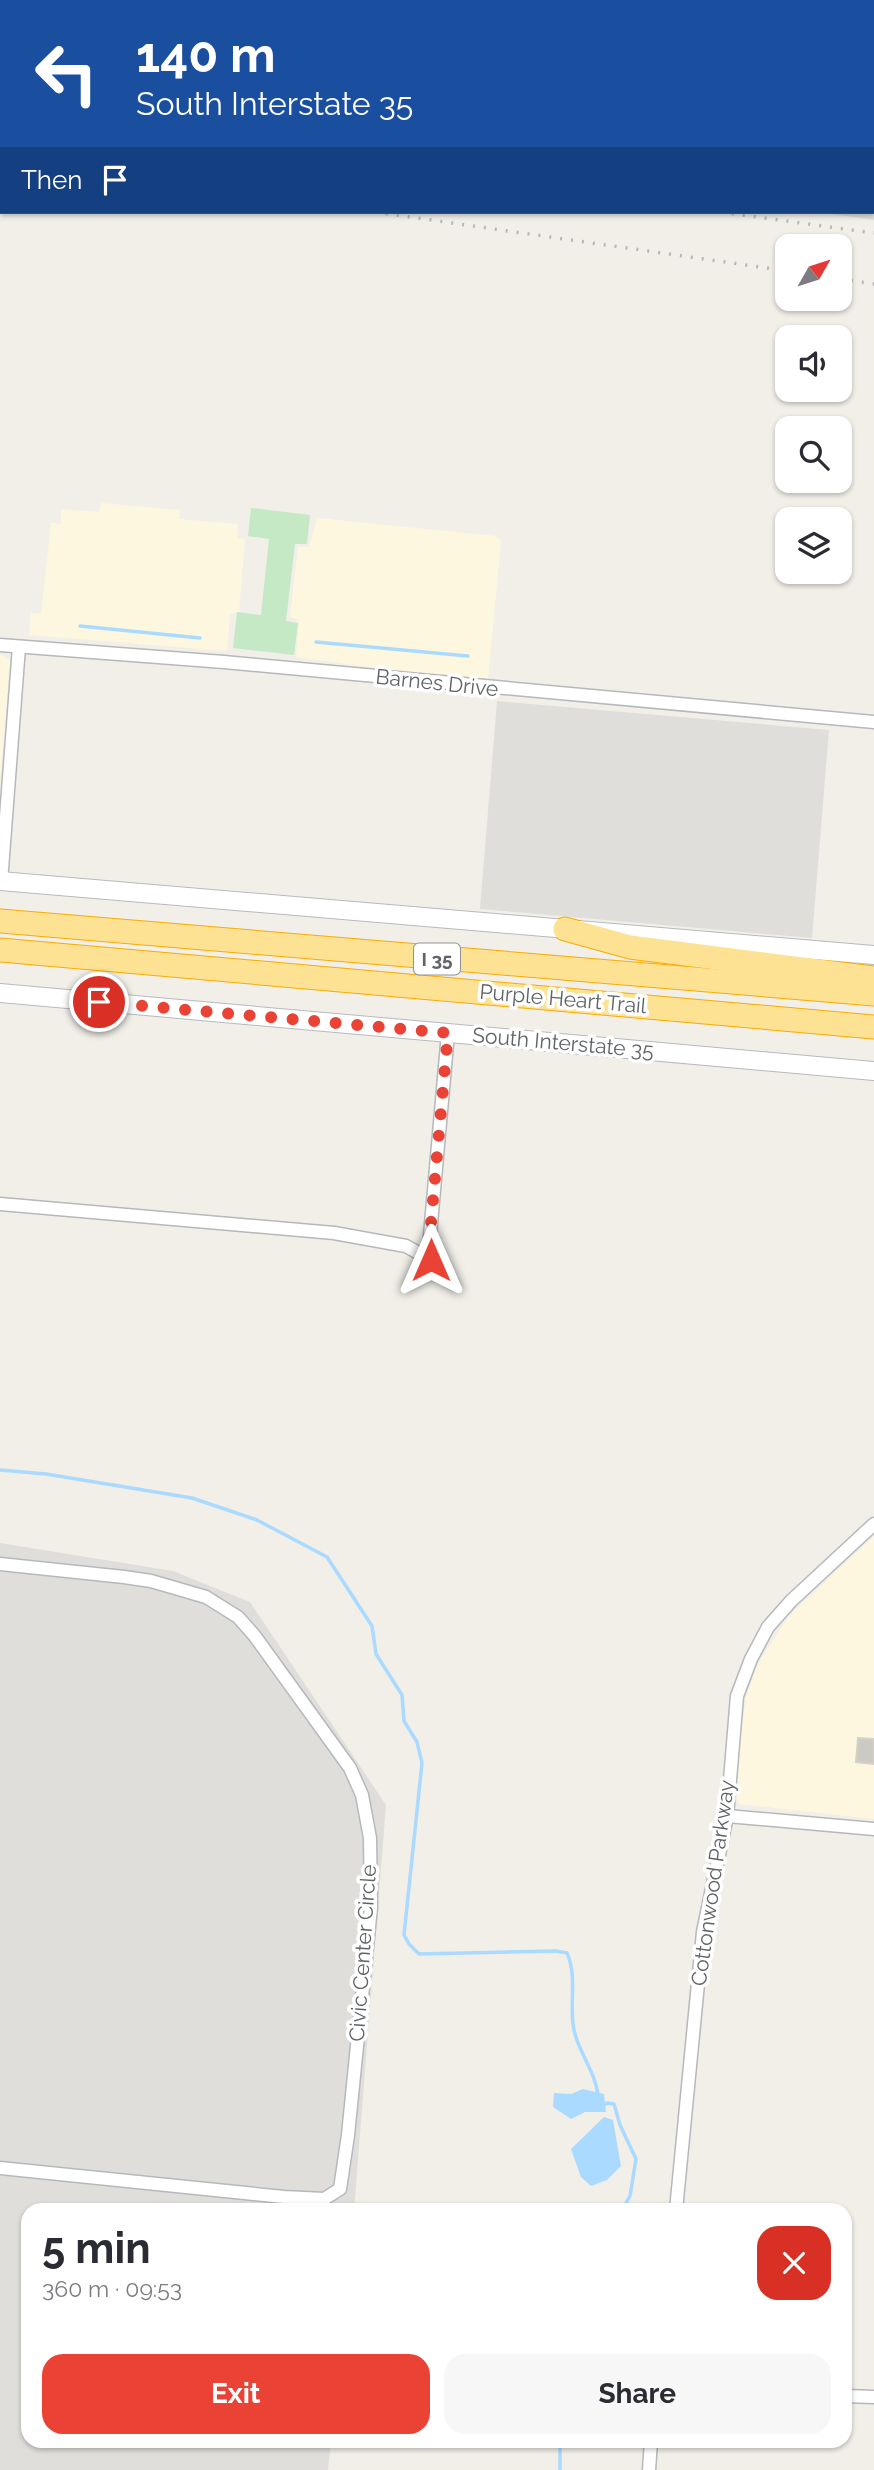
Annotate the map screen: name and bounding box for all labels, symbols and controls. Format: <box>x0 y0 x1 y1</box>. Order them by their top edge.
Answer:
text: 140 m <box>136 26 276 83</box>
icon: left <box>21 28 112 119</box>
text: South Interstate 35 <box>136 85 413 122</box>
icon: arrive <box>96 161 134 199</box>
text: Then <box>21 165 82 195</box>
north arrow <box>775 234 852 312</box>
map controls <box>775 234 852 584</box>
button: sound <box>775 325 852 402</box>
button: search <box>775 416 852 493</box>
button: layers <box>775 507 852 584</box>
street label: Barnes Drive <box>375 664 500 701</box>
road number: I 35 <box>414 944 460 974</box>
pin <box>69 972 129 1032</box>
street label: Purple Heart Trail <box>479 979 648 1018</box>
icon: arrive <box>80 983 118 1021</box>
street label: South Interstate 35 <box>471 1022 655 1063</box>
position arrow <box>394 1223 468 1297</box>
street label: Cottonwood Parkway <box>686 1778 739 1987</box>
street label: Civic Center Circle <box>344 1864 381 2042</box>
text: 5 min <box>42 2224 151 2273</box>
button: close <box>757 2226 831 2300</box>
text: 360 m · 09:53 <box>42 2275 182 2302</box>
button: Exit <box>42 2354 430 2434</box>
button: Share <box>444 2354 831 2434</box>

